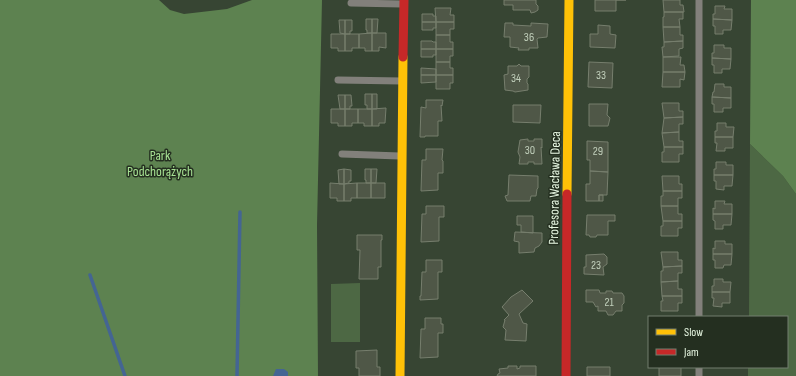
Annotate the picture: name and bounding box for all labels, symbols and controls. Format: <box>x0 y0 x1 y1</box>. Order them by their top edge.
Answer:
house number: 36 <box>524 30 534 45</box>
house number: 33 <box>596 68 606 83</box>
house number: 34 <box>511 71 521 86</box>
street label: Profesora Wacława Deca <box>545 131 564 245</box>
house number: 30 <box>525 143 535 158</box>
house number: 29 <box>593 144 603 159</box>
park label: Park Podchorążych <box>127 147 193 180</box>
house number: 23 <box>591 258 601 273</box>
house number: 21 <box>604 295 614 310</box>
legend <box>648 316 788 368</box>
text: Slow <box>684 325 703 340</box>
text: Jam <box>683 345 699 360</box>

